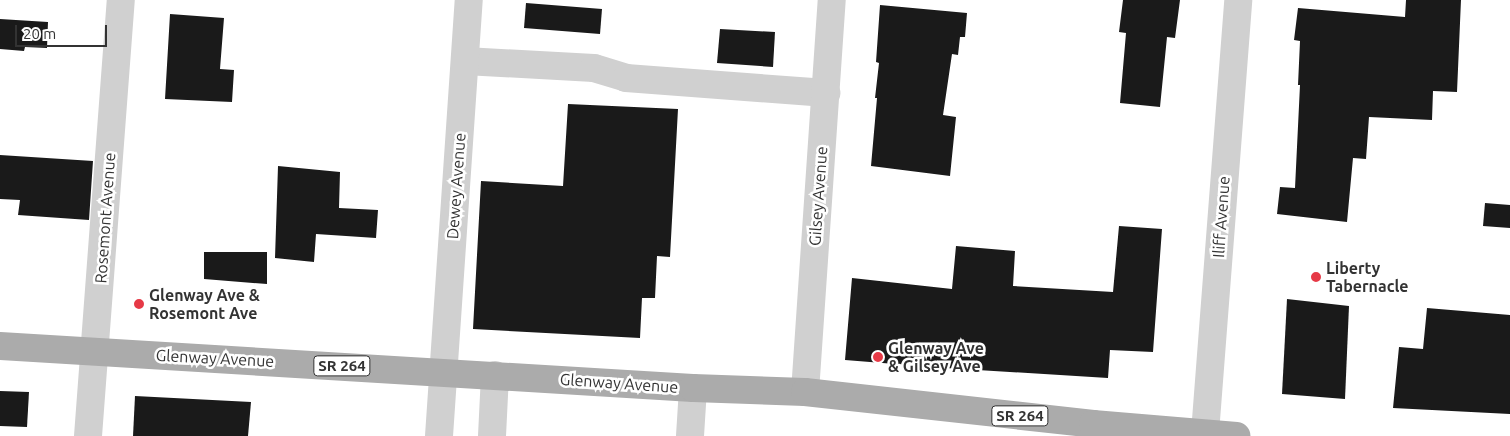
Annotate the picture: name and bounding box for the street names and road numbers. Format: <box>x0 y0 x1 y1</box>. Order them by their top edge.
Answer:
street label: Dewey Avenue <box>443 132 469 240</box>
street label: Gilsey Avenue <box>805 146 831 246</box>
street label: Rosemont Avenue <box>91 152 119 284</box>
street label: Iliff Avenue <box>1209 175 1233 259</box>
street label: Glenway Avenue <box>155 345 275 371</box>
road number: SR 264 <box>313 354 371 378</box>
street label: Glenway Avenue <box>559 369 679 397</box>
road number: SR 264 <box>991 404 1049 428</box>

